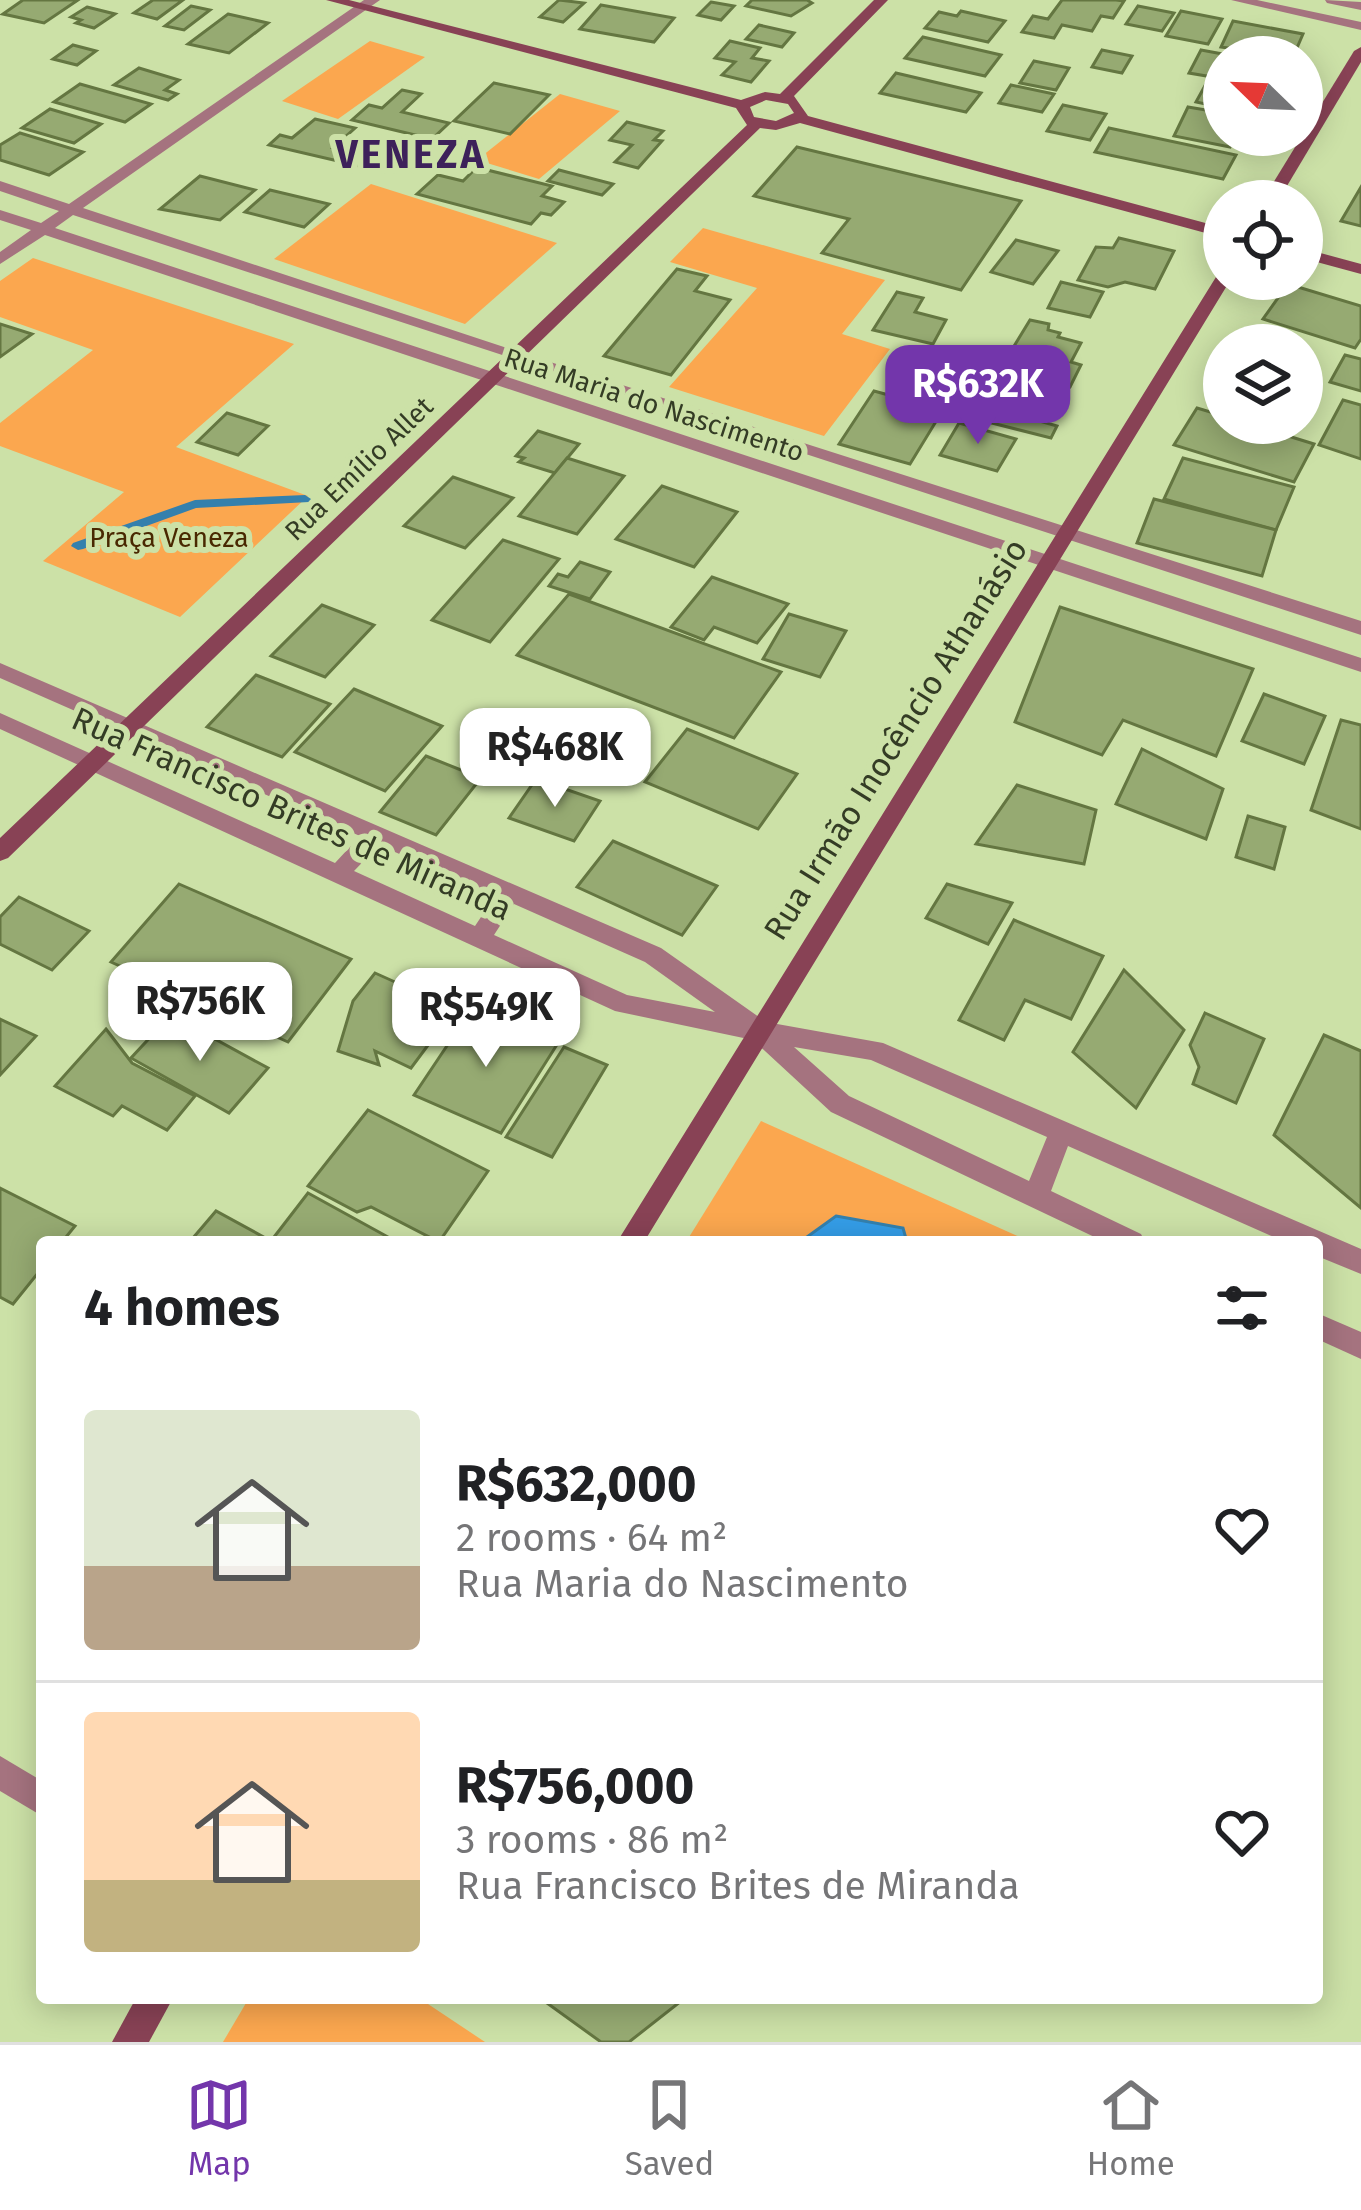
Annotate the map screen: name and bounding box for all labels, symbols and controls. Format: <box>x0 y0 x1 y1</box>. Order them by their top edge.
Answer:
north arrow <box>1203 36 1323 156</box>
map controls <box>1203 36 1323 444</box>
district label: VENEZA <box>335 132 486 178</box>
button: locate <box>1203 180 1323 300</box>
button: layers <box>1203 324 1323 444</box>
street label: Rua Maria do Nascimento <box>500 341 808 469</box>
pin: R$632K <box>880 345 1076 447</box>
text: R$632K <box>912 361 1044 407</box>
street label: Rua Emílio Allet <box>278 390 440 548</box>
park label: Praça Veneza <box>89 522 249 554</box>
street label: Rua Irmão Inocêncio Athanásio <box>756 532 1036 948</box>
street label: Rua Francisco Brites de Miranda <box>66 699 518 929</box>
pin: R$468K <box>457 708 653 810</box>
text: R$468K <box>487 724 623 770</box>
pin: R$756K <box>102 962 298 1064</box>
pin: R$549K <box>388 968 584 1070</box>
text: R$756K <box>135 978 265 1024</box>
text: R$549K <box>419 984 553 1030</box>
icon: filters <box>1209 1275 1275 1341</box>
text: 4 homes <box>84 1277 280 1339</box>
text: R$632,000 <box>456 1453 697 1515</box>
icon: home <box>180 1458 324 1602</box>
icon: heart <box>1209 1497 1275 1563</box>
text: 2 rooms · 64 m² <box>456 1515 727 1561</box>
text: Rua Maria do Nascimento <box>456 1561 909 1607</box>
text: R$756,000 <box>456 1755 694 1817</box>
icon: home <box>180 1760 324 1904</box>
icon: heart <box>1209 1799 1275 1865</box>
text: 3 rooms · 86 m² <box>456 1817 728 1863</box>
text: Rua Francisco Brites de Miranda <box>456 1863 1020 1909</box>
tab: Map <box>186 2072 252 2184</box>
tab: Saved <box>625 2072 714 2184</box>
tab: Home <box>1087 2072 1175 2184</box>

